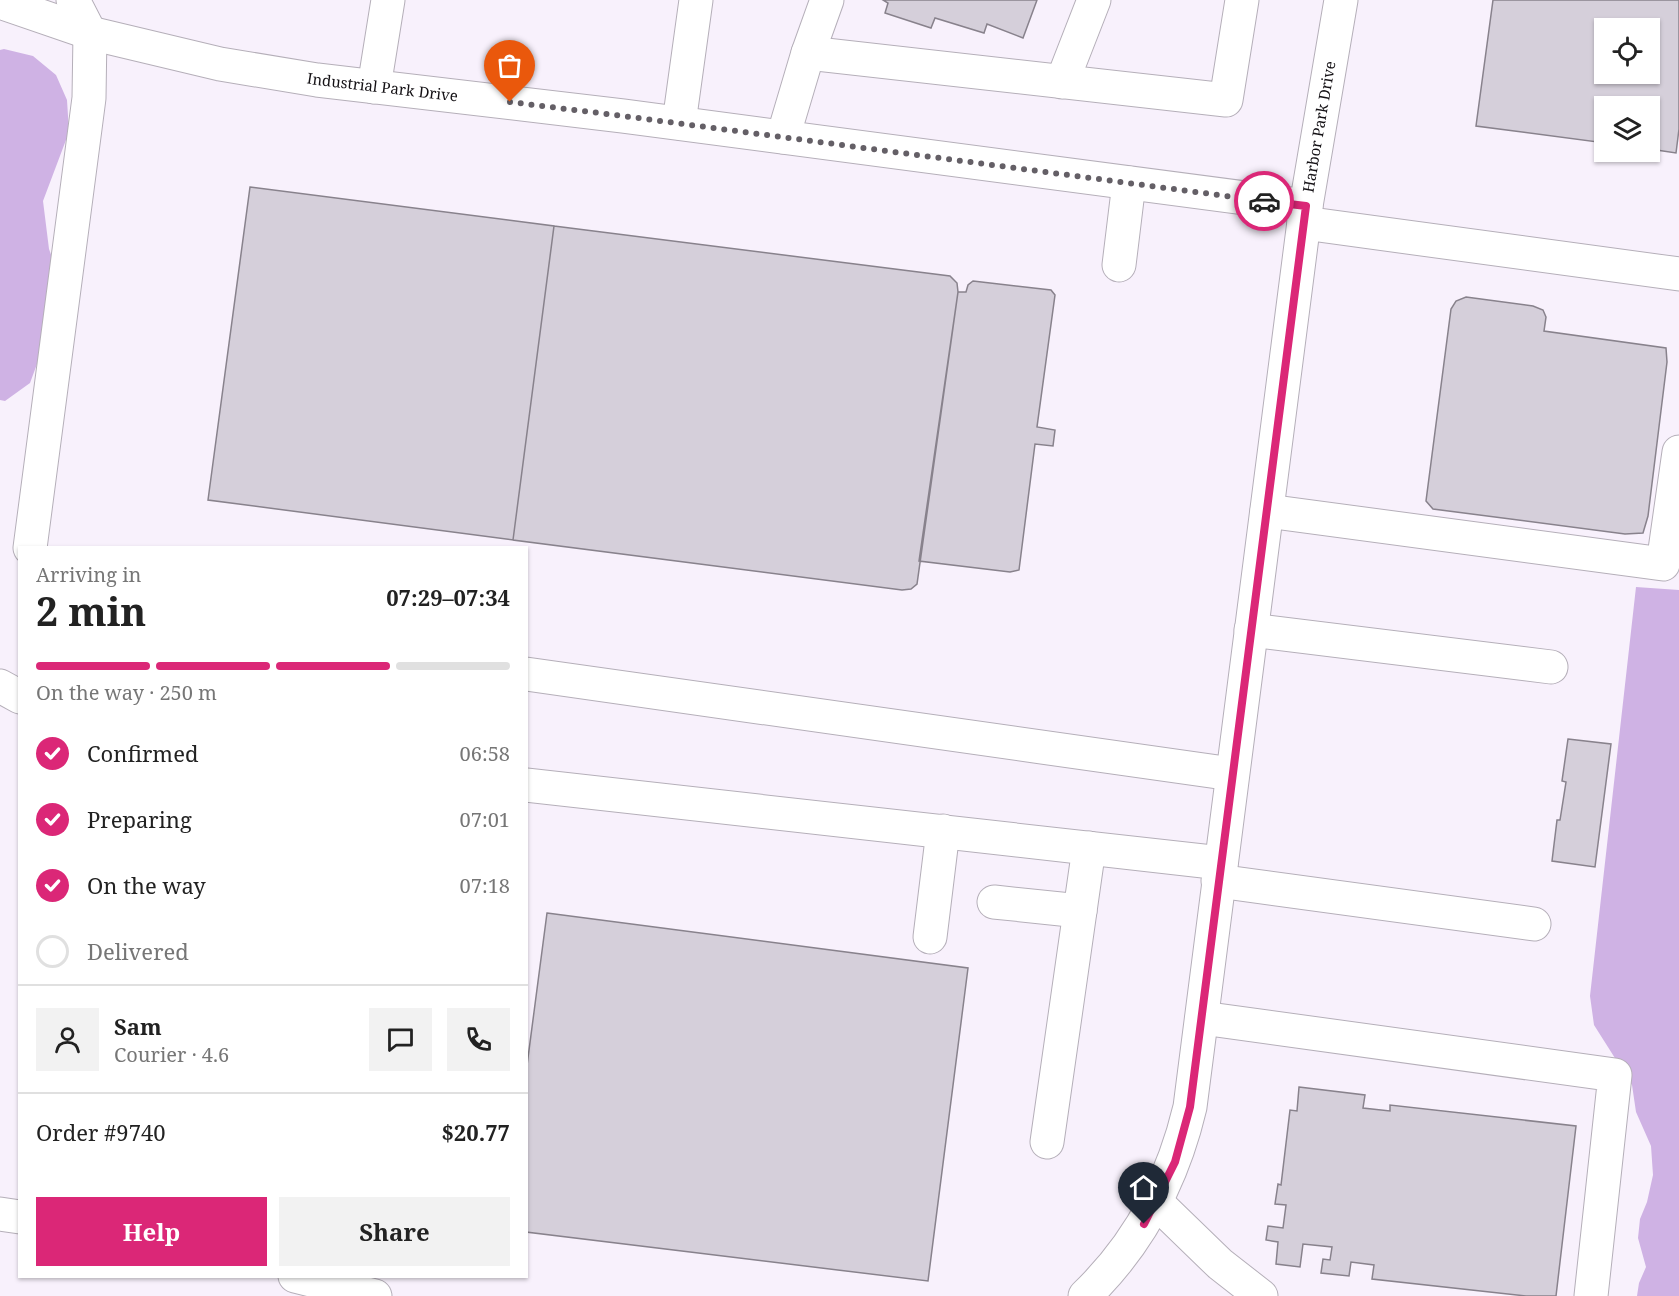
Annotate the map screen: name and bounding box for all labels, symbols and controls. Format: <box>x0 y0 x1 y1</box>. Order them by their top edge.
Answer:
map controls <box>1594 18 1660 162</box>
button: locate <box>1594 18 1660 84</box>
pin <box>484 40 535 102</box>
icon: bag <box>493 49 526 82</box>
street label: Harbor Park Drive <box>1297 59 1339 194</box>
street label: Industrial Park Drive <box>306 68 459 105</box>
button: layers <box>1594 96 1660 162</box>
courier <box>1234 171 1294 231</box>
icon: car <box>1248 185 1281 218</box>
text: Arriving in <box>36 561 141 588</box>
text: 07:29–07:34 <box>386 582 510 612</box>
text: 2 min <box>36 584 146 637</box>
text: On the way · 250 m <box>36 679 217 706</box>
icon: check <box>36 737 69 770</box>
text: Confirmed <box>87 738 198 768</box>
text: 06:58 <box>460 740 510 767</box>
icon: check <box>36 803 69 836</box>
text: Preparing <box>87 804 192 834</box>
text: 07:01 <box>460 806 510 833</box>
icon: check <box>36 869 69 902</box>
text: On the way <box>87 870 206 900</box>
text: 07:18 <box>460 872 510 899</box>
text: Delivered <box>87 936 189 966</box>
button: person <box>36 1008 99 1071</box>
button: chat <box>369 1008 432 1071</box>
button: phone <box>447 1008 510 1071</box>
text: Sam <box>114 1011 162 1041</box>
text: Courier · 4.6 <box>114 1041 229 1068</box>
text: Order #9740 <box>36 1117 166 1147</box>
text: $20.77 <box>441 1117 510 1147</box>
pin <box>1118 1162 1169 1224</box>
icon: home <box>1127 1171 1160 1204</box>
button: Help <box>36 1197 267 1266</box>
button: Share <box>279 1197 510 1266</box>

